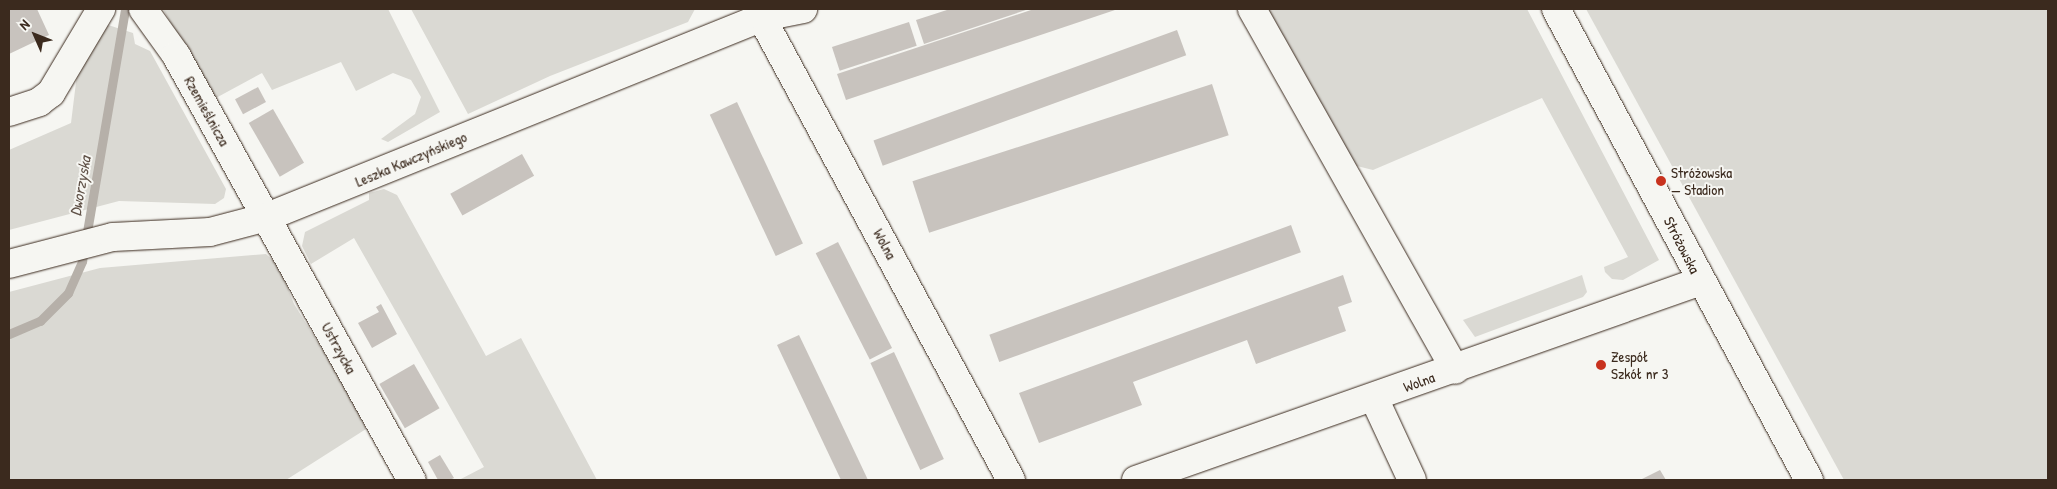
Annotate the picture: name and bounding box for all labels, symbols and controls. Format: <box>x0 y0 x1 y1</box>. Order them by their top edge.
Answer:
north arrow <box>10 10 60 60</box>
text: N <box>14 15 33 34</box>
street label: Rzemieślnicza <box>181 73 233 149</box>
street label: Leszka Kawczyńskiego <box>353 127 469 191</box>
water label: Dworzyska <box>65 155 95 217</box>
place label: Stróżowska — Stadion <box>1671 163 1732 198</box>
marker: Stróżowska — Stadion <box>1655 175 1667 187</box>
street label: Stróżowska <box>1660 214 1704 276</box>
street label: Wolna <box>870 226 900 262</box>
street label: Ustrzycka <box>318 319 360 377</box>
place label: Zespół Szkół nr 3 <box>1611 347 1668 382</box>
marker: Zespół Szkół nr 3 <box>1595 359 1607 371</box>
street label: Wolna <box>1401 368 1437 396</box>

